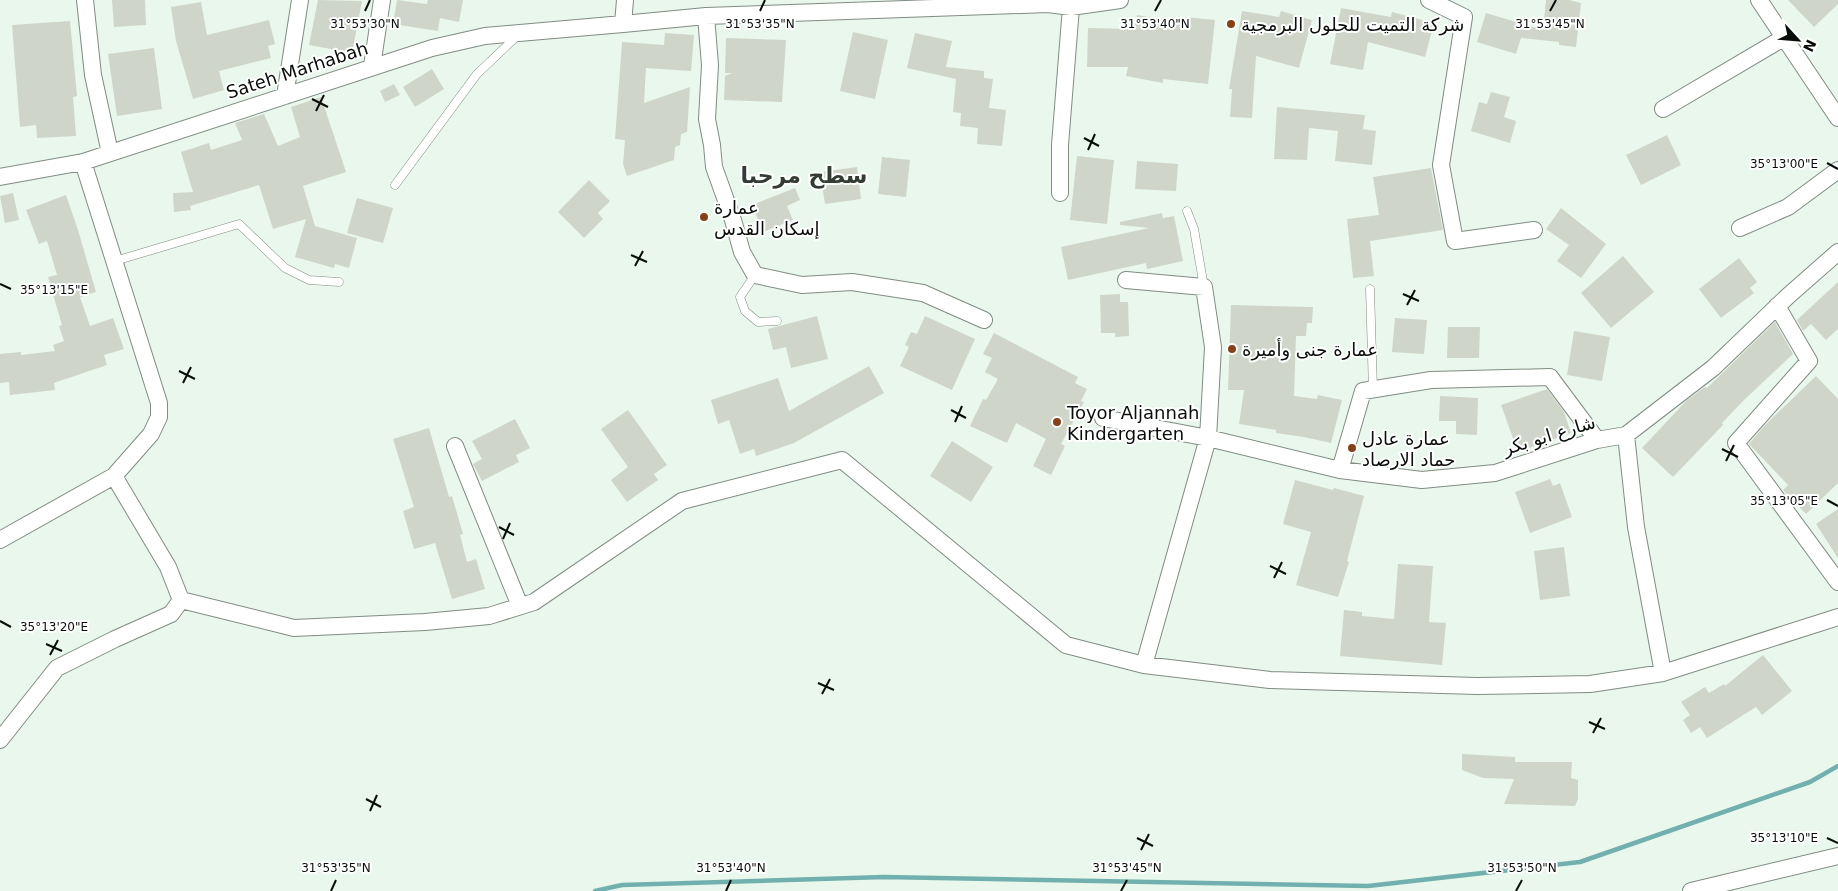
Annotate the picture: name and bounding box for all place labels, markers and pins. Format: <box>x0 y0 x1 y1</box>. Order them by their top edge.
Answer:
place label: شركة التميت للحلول البرمجية <box>1241 14 1464 36</box>
marker: شركة التميت للحلول البرمجية <box>1225 18 1237 30</box>
place label: عمارة إسكان القدس <box>714 197 819 239</box>
marker: عمارة إسكان القدس <box>698 211 710 223</box>
place label: عمارة جنى وأميرة <box>1242 338 1378 361</box>
marker: عمارة جنى وأميرة <box>1226 343 1238 355</box>
place label: Toyor Aljannah Kindergarten <box>1066 402 1199 444</box>
marker: Toyor Aljannah Kindergarten <box>1051 416 1063 428</box>
place label: عمارة عادل حماد الارصاد <box>1362 428 1456 470</box>
marker: عمارة عادل حماد الارصاد <box>1346 442 1358 454</box>

